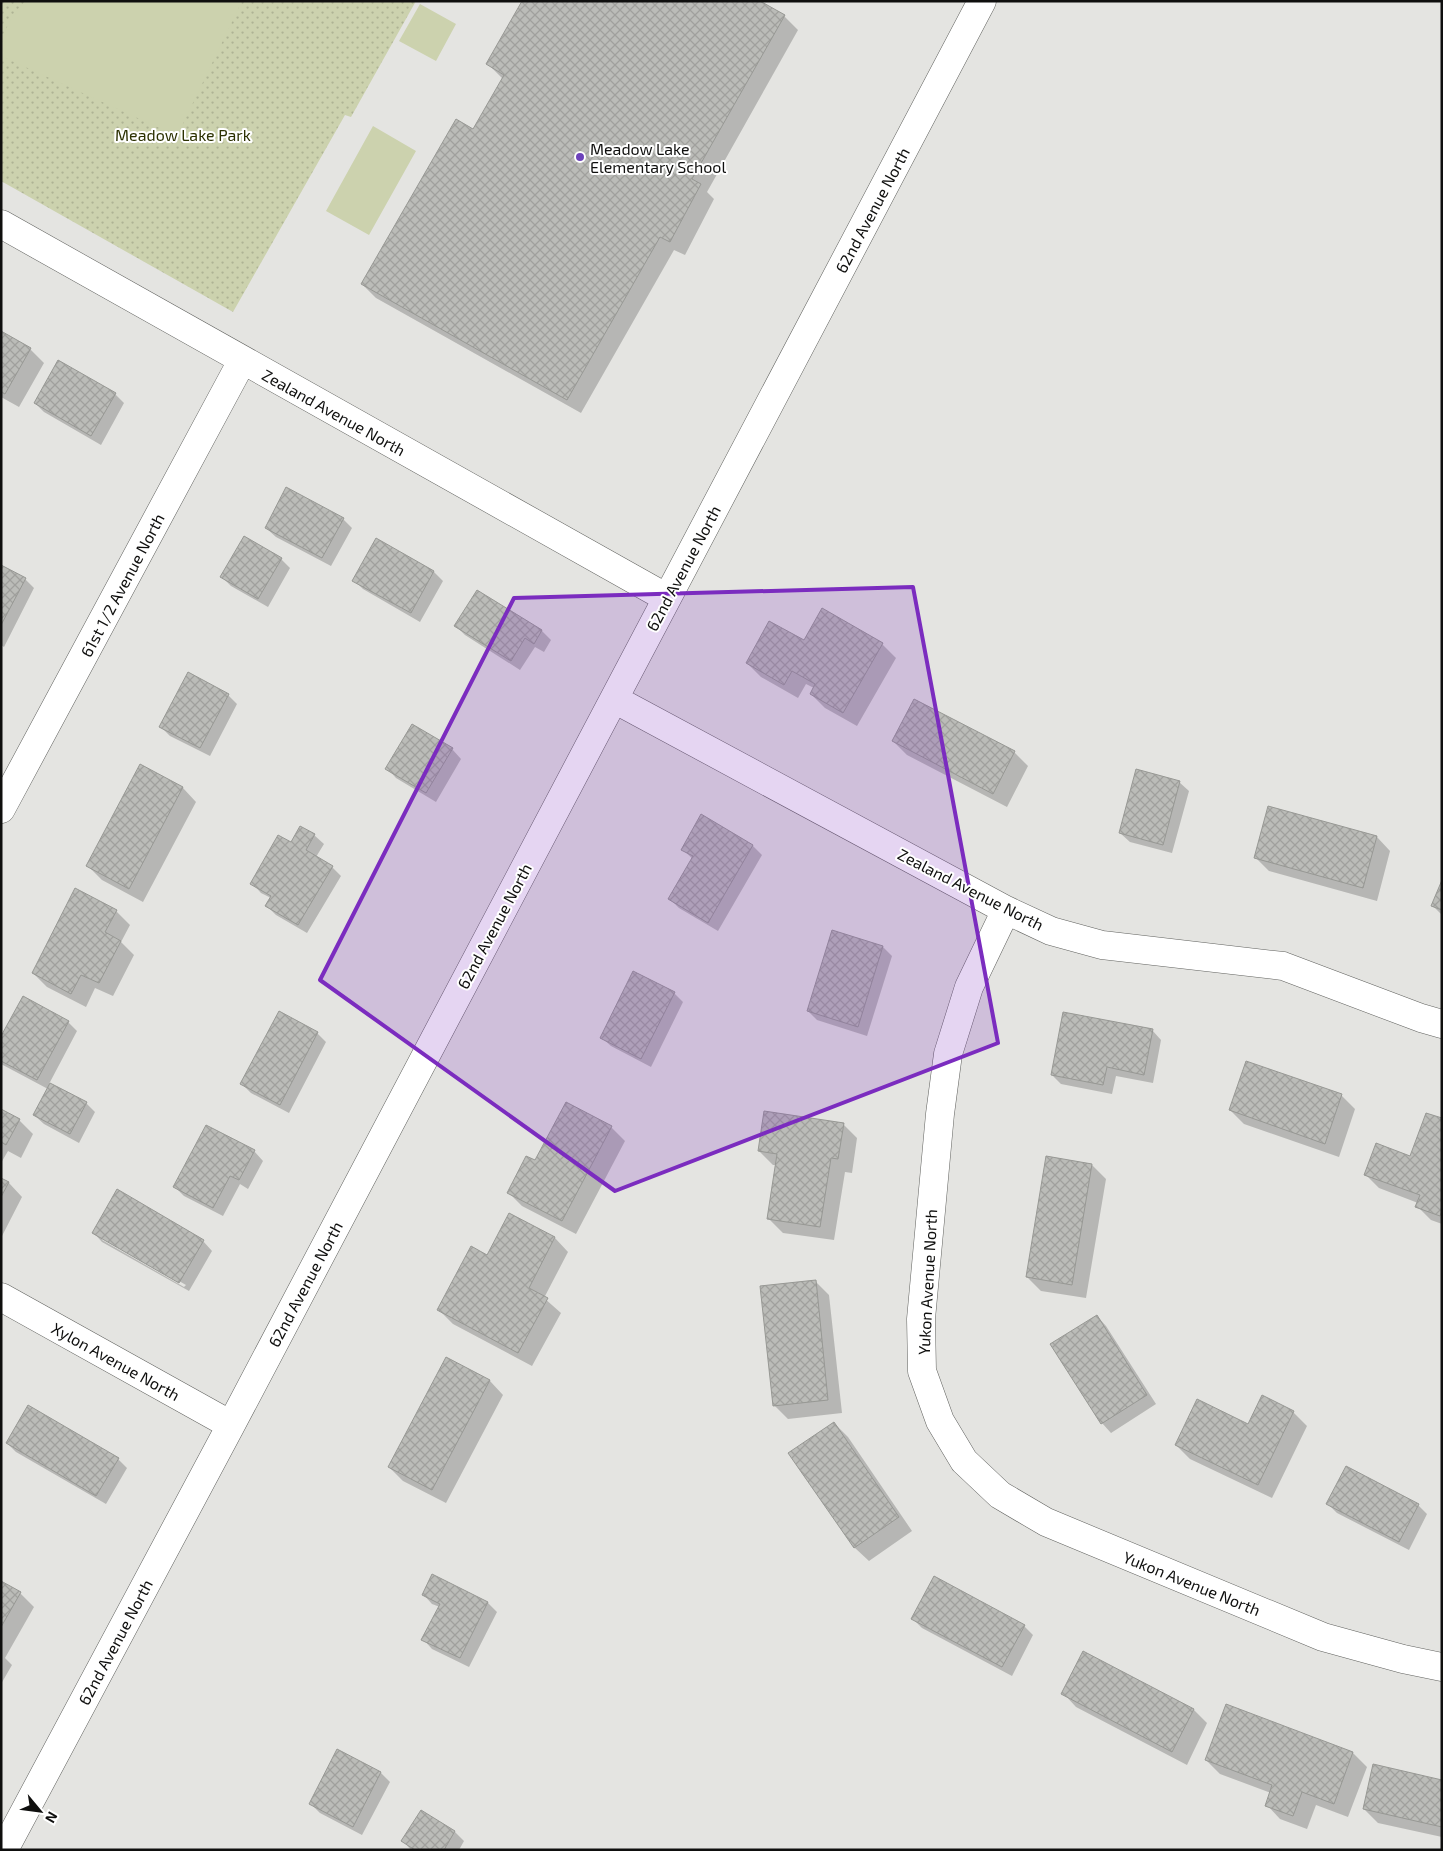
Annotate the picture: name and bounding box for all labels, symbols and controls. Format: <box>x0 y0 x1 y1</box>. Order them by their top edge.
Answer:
park label: Meadow Lake Park <box>115 125 251 144</box>
place label: Meadow Lake Elementary School <box>590 139 726 176</box>
street label: 62nd Avenue North <box>831 144 913 276</box>
marker: Meadow Lake Elementary School <box>574 151 586 163</box>
street label: Zealand Avenue North <box>259 365 409 459</box>
street label: 62nd Avenue North <box>642 502 724 634</box>
street label: 61st 1/2 Avenue North <box>76 510 168 660</box>
street label: Zealand Avenue North <box>895 844 1047 934</box>
street label: 62nd Avenue North <box>453 860 535 992</box>
street label: Yukon Avenue North <box>914 1209 940 1355</box>
street label: 62nd Avenue North <box>264 1218 346 1350</box>
street label: Xylon Avenue North <box>49 1318 183 1404</box>
street label: Yukon Avenue North <box>1121 1547 1263 1619</box>
street label: 62nd Avenue North <box>74 1576 156 1708</box>
north arrow <box>15 1786 65 1836</box>
text: N <box>42 1809 62 1826</box>

